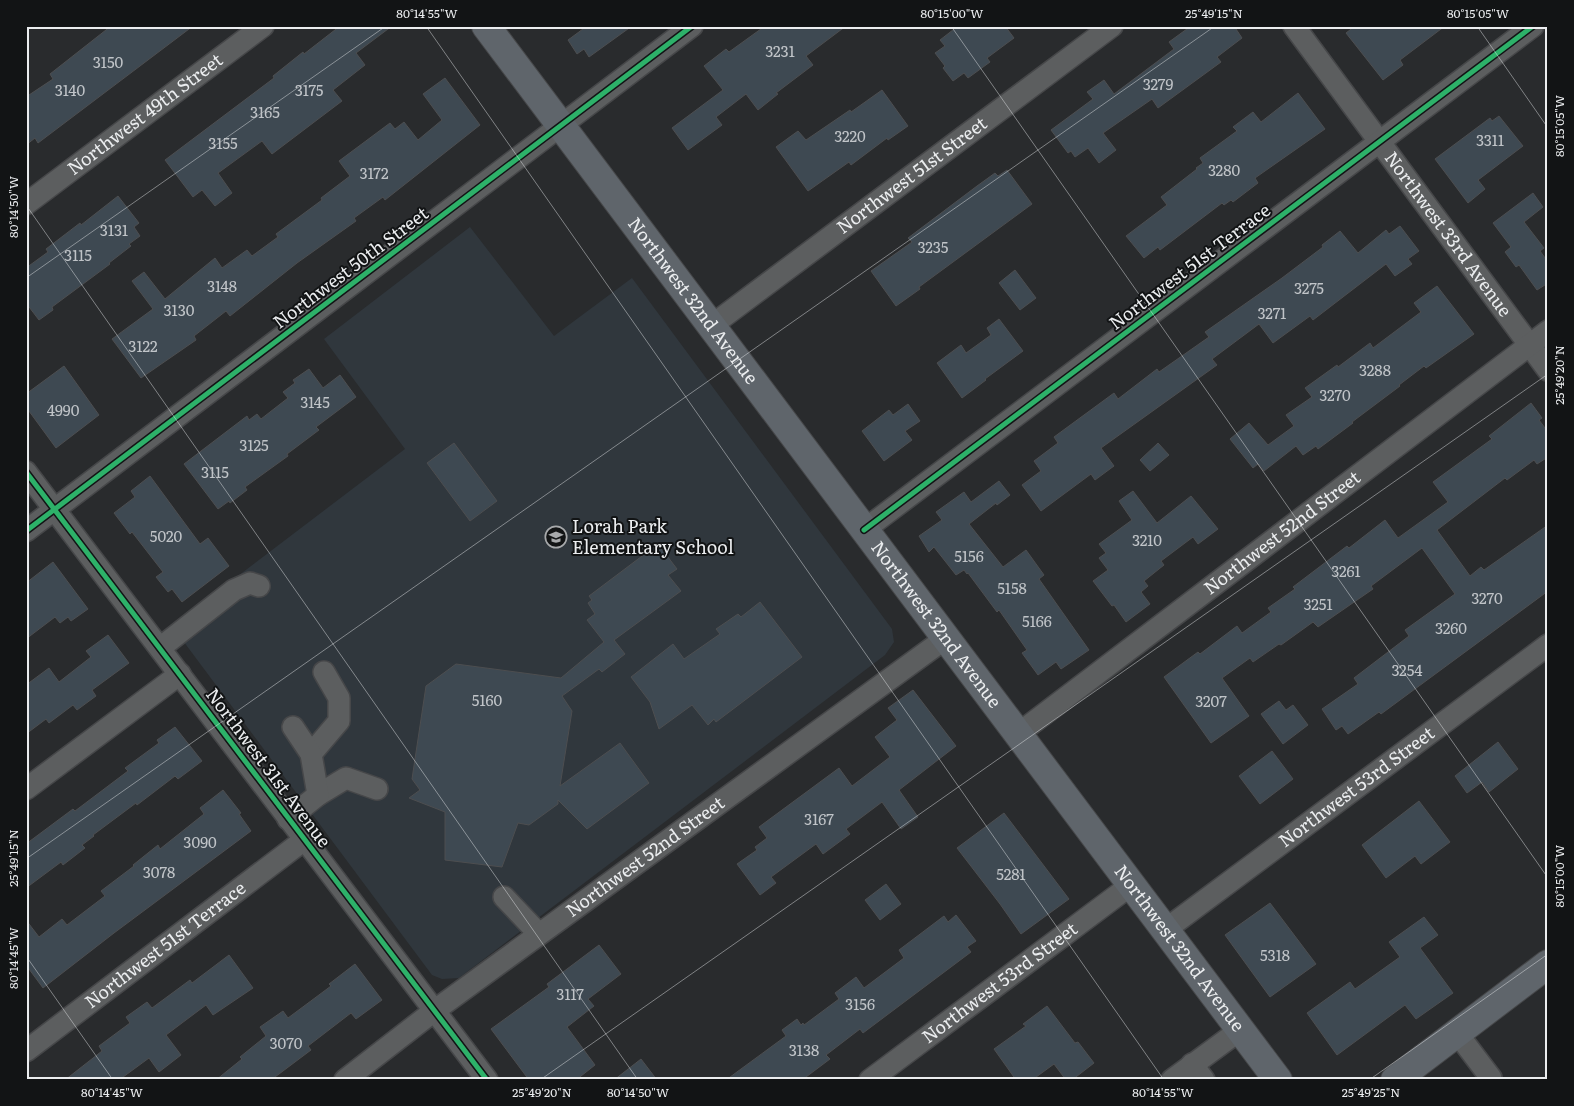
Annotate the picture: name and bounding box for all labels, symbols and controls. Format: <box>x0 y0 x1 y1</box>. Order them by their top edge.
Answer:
text: 80°14'55"W <box>396 4 458 22</box>
text: 80°15'00"W <box>921 4 983 22</box>
text: 25°49'15"N <box>1185 4 1243 22</box>
text: 80°15'05"W <box>1447 4 1509 22</box>
house number: 3231 <box>765 39 795 62</box>
street label: Northwest 49th Street <box>61 46 228 181</box>
house number: 3150 <box>93 50 124 73</box>
house number: 3279 <box>1143 72 1173 95</box>
house number: 3140 <box>55 78 86 101</box>
house number: 3175 <box>295 78 324 101</box>
text: 80°15'05"W <box>1550 95 1568 157</box>
house number: 3165 <box>250 100 280 123</box>
street label: Northwest 51st Street <box>830 109 992 240</box>
house number: 3220 <box>834 124 866 147</box>
house number: 3311 <box>1476 128 1504 151</box>
house number: 3155 <box>208 131 238 154</box>
street label: Northwest 33rd Avenue <box>1379 145 1519 322</box>
house number: 3280 <box>1208 158 1240 181</box>
house number: 3172 <box>360 161 389 184</box>
text: 80°14'50"W <box>4 176 22 238</box>
street label: Northwest 51st Terrace <box>1103 196 1275 336</box>
street label: Northwest 50th Street <box>267 199 434 334</box>
street label: Northwest 32nd Avenue <box>622 211 766 389</box>
house number: 3131 <box>100 218 128 241</box>
house number: 3235 <box>918 235 949 258</box>
house number: 3115 <box>64 243 92 266</box>
house number: 3148 <box>207 274 237 297</box>
house number: 3275 <box>1294 276 1324 299</box>
house number: 3130 <box>163 298 195 321</box>
house number: 3271 <box>1258 301 1286 324</box>
house number: 3122 <box>128 334 158 357</box>
text: 25°49'20"N <box>1550 345 1568 405</box>
house number: 3288 <box>1359 358 1391 381</box>
house number: 3270 <box>1319 383 1351 406</box>
house number: 3145 <box>300 390 330 413</box>
house number: 4990 <box>47 398 80 421</box>
house number: 3125 <box>239 433 269 456</box>
house number: 3115 <box>201 460 229 483</box>
street label: Northwest 52nd Street <box>1197 463 1366 600</box>
place label: Lorah Park Elementary School <box>572 512 734 560</box>
house number: 5020 <box>150 524 183 547</box>
school or university icon: Lorah Park Elementary School <box>544 525 568 549</box>
house number: 3210 <box>1132 528 1162 551</box>
street label: Northwest 32nd Avenue <box>865 535 1009 713</box>
house number: 5156 <box>954 544 984 567</box>
house number: 3261 <box>1331 559 1361 582</box>
house number: 5158 <box>997 576 1027 599</box>
house number: 3270 <box>1471 586 1503 609</box>
house number: 3251 <box>1303 592 1333 615</box>
house number: 5166 <box>1022 609 1052 632</box>
house number: 3260 <box>1435 616 1467 639</box>
house number: 3254 <box>1391 658 1423 681</box>
street label: Northwest 31st Avenue <box>200 682 338 853</box>
house number: 5160 <box>472 688 503 711</box>
house number: 3207 <box>1195 689 1227 712</box>
street label: Northwest 53rd Street <box>1272 719 1440 853</box>
street label: Northwest 52nd Street <box>559 788 730 923</box>
house number: 3167 <box>804 807 834 830</box>
text: 25°49'15"N <box>4 829 22 887</box>
house number: 3090 <box>183 830 217 853</box>
text: 80°15'00"W <box>1550 845 1568 907</box>
street label: Northwest 32nd Avenue <box>1109 859 1252 1037</box>
house number: 3078 <box>143 860 175 883</box>
house number: 5281 <box>996 862 1026 885</box>
street label: Northwest 51st Terrace <box>78 874 251 1014</box>
street label: Northwest 53rd Street <box>915 914 1083 1049</box>
text: 80°14'45"W <box>4 927 22 989</box>
house number: 5318 <box>1260 943 1290 966</box>
house number: 3117 <box>556 982 584 1005</box>
house number: 3156 <box>845 992 875 1015</box>
house number: 3070 <box>269 1031 303 1054</box>
house number: 3138 <box>789 1038 819 1061</box>
text: 80°14'45"W <box>81 1083 143 1101</box>
text: 25°49'20"N <box>512 1083 572 1101</box>
text: 80°14'50"W <box>607 1083 669 1101</box>
text: 80°14'55"W <box>1132 1083 1194 1101</box>
text: 25°49'25"N <box>1342 1083 1400 1101</box>

